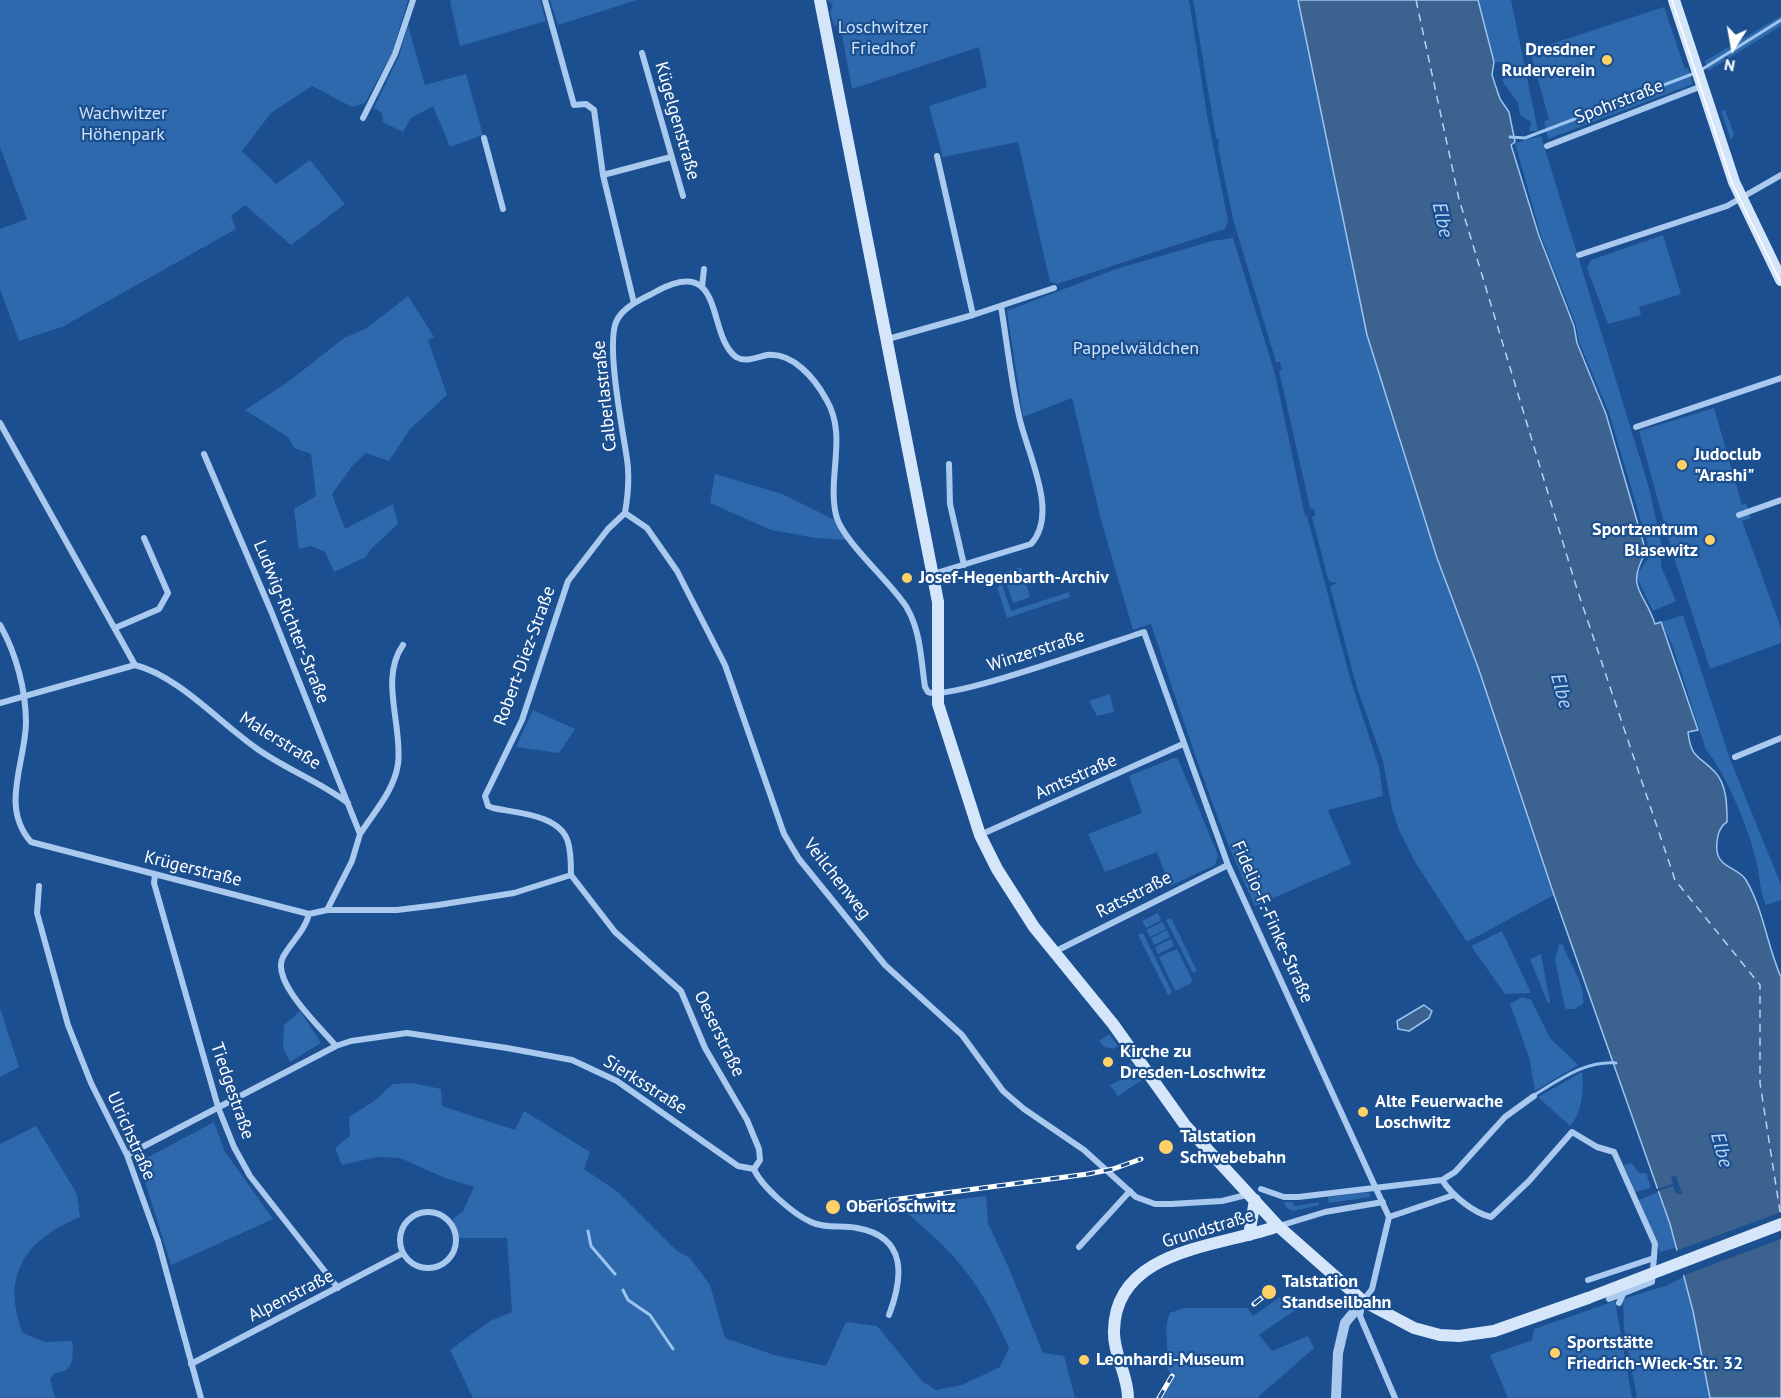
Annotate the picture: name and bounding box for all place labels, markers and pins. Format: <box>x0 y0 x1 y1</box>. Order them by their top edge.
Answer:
place label: Dresdner Ruderverein <box>1502 39 1595 82</box>
marker: Dresdner Ruderverein <box>1600 53 1614 67</box>
place label: Judoclub "Arashi" <box>1694 444 1761 486</box>
marker: Judoclub "Arashi" <box>1675 458 1689 472</box>
place label: Sportzentrum Blasewitz <box>1592 519 1698 562</box>
marker: Sportzentrum Blasewitz <box>1703 533 1717 547</box>
place label: Josef-Hegenbarth-Archiv <box>919 567 1109 589</box>
marker: Josef-Hegenbarth-Archiv <box>900 571 914 585</box>
place label: Kirche zu Dresden-Loschwitz <box>1120 1041 1266 1084</box>
marker: Kirche zu Dresden-Loschwitz <box>1101 1055 1115 1069</box>
place label: Alte Feuerwache Loschwitz <box>1375 1091 1503 1134</box>
marker: Alte Feuerwache Loschwitz <box>1356 1105 1370 1119</box>
place label: Talstation Schwebebahn <box>1180 1126 1286 1168</box>
marker: Talstation Schwebebahn <box>1157 1138 1175 1156</box>
place label: Oberloschwitz <box>846 1196 956 1218</box>
marker: Oberloschwitz <box>824 1198 842 1216</box>
place label: Talstation Standseilbahn <box>1282 1271 1391 1314</box>
marker: Talstation Standseilbahn <box>1260 1283 1278 1301</box>
place label: Sportstätte Friedrich-Wieck-Str. 32 <box>1567 1332 1743 1374</box>
marker: Sportstätte Friedrich-Wieck-Str. 32 <box>1548 1346 1562 1360</box>
place label: Leonhardi-Museum <box>1096 1349 1244 1371</box>
marker: Leonhardi-Museum <box>1077 1353 1091 1367</box>

